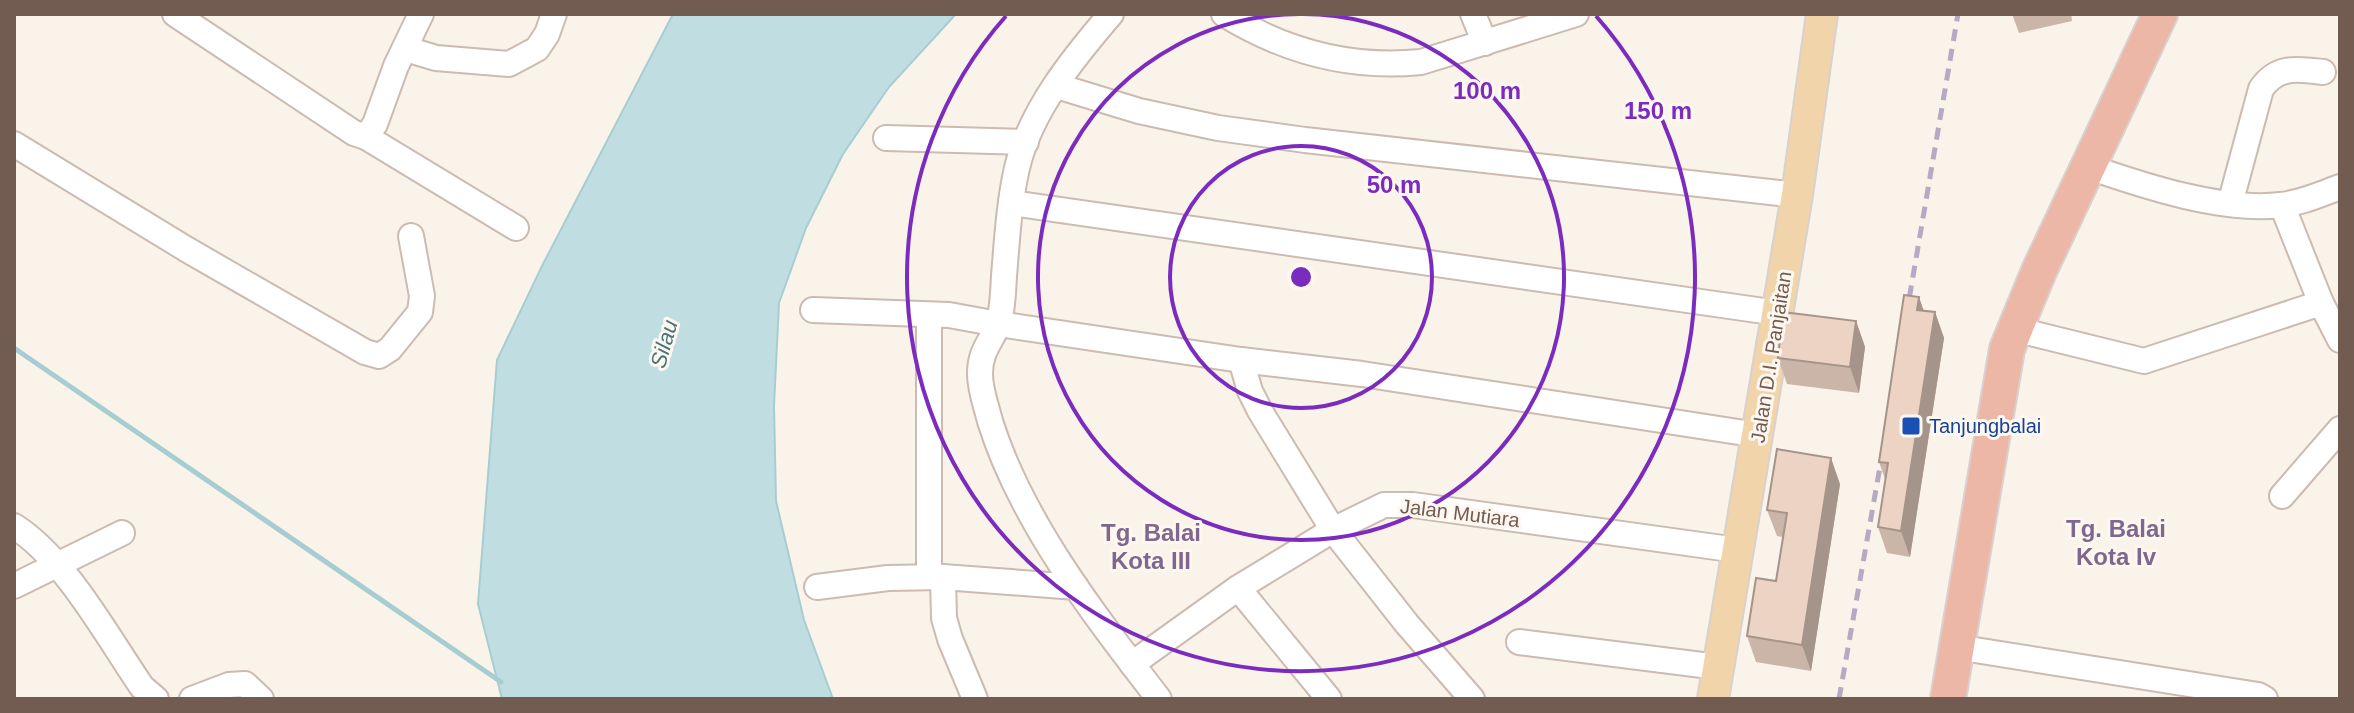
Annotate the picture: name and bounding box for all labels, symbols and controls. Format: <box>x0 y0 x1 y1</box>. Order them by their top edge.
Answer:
text: 100 m <box>1453 77 1521 104</box>
text: 150 m <box>1624 97 1692 124</box>
text: 50 m <box>1367 171 1421 198</box>
centre of rings <box>1287 263 1315 291</box>
street label: Jalan D.I. Panjaitan <box>1747 270 1795 444</box>
water label: Silau <box>645 317 683 371</box>
marker: Tanjungbalai <box>1900 415 1922 437</box>
place label: Tanjungbalai <box>1929 415 2041 437</box>
street label: Jalan Mutiara <box>1399 495 1522 531</box>
district label: Tg. Balai Kota Iv <box>2066 515 2166 570</box>
district label: Tg. Balai Kota III <box>1101 519 1201 574</box>

